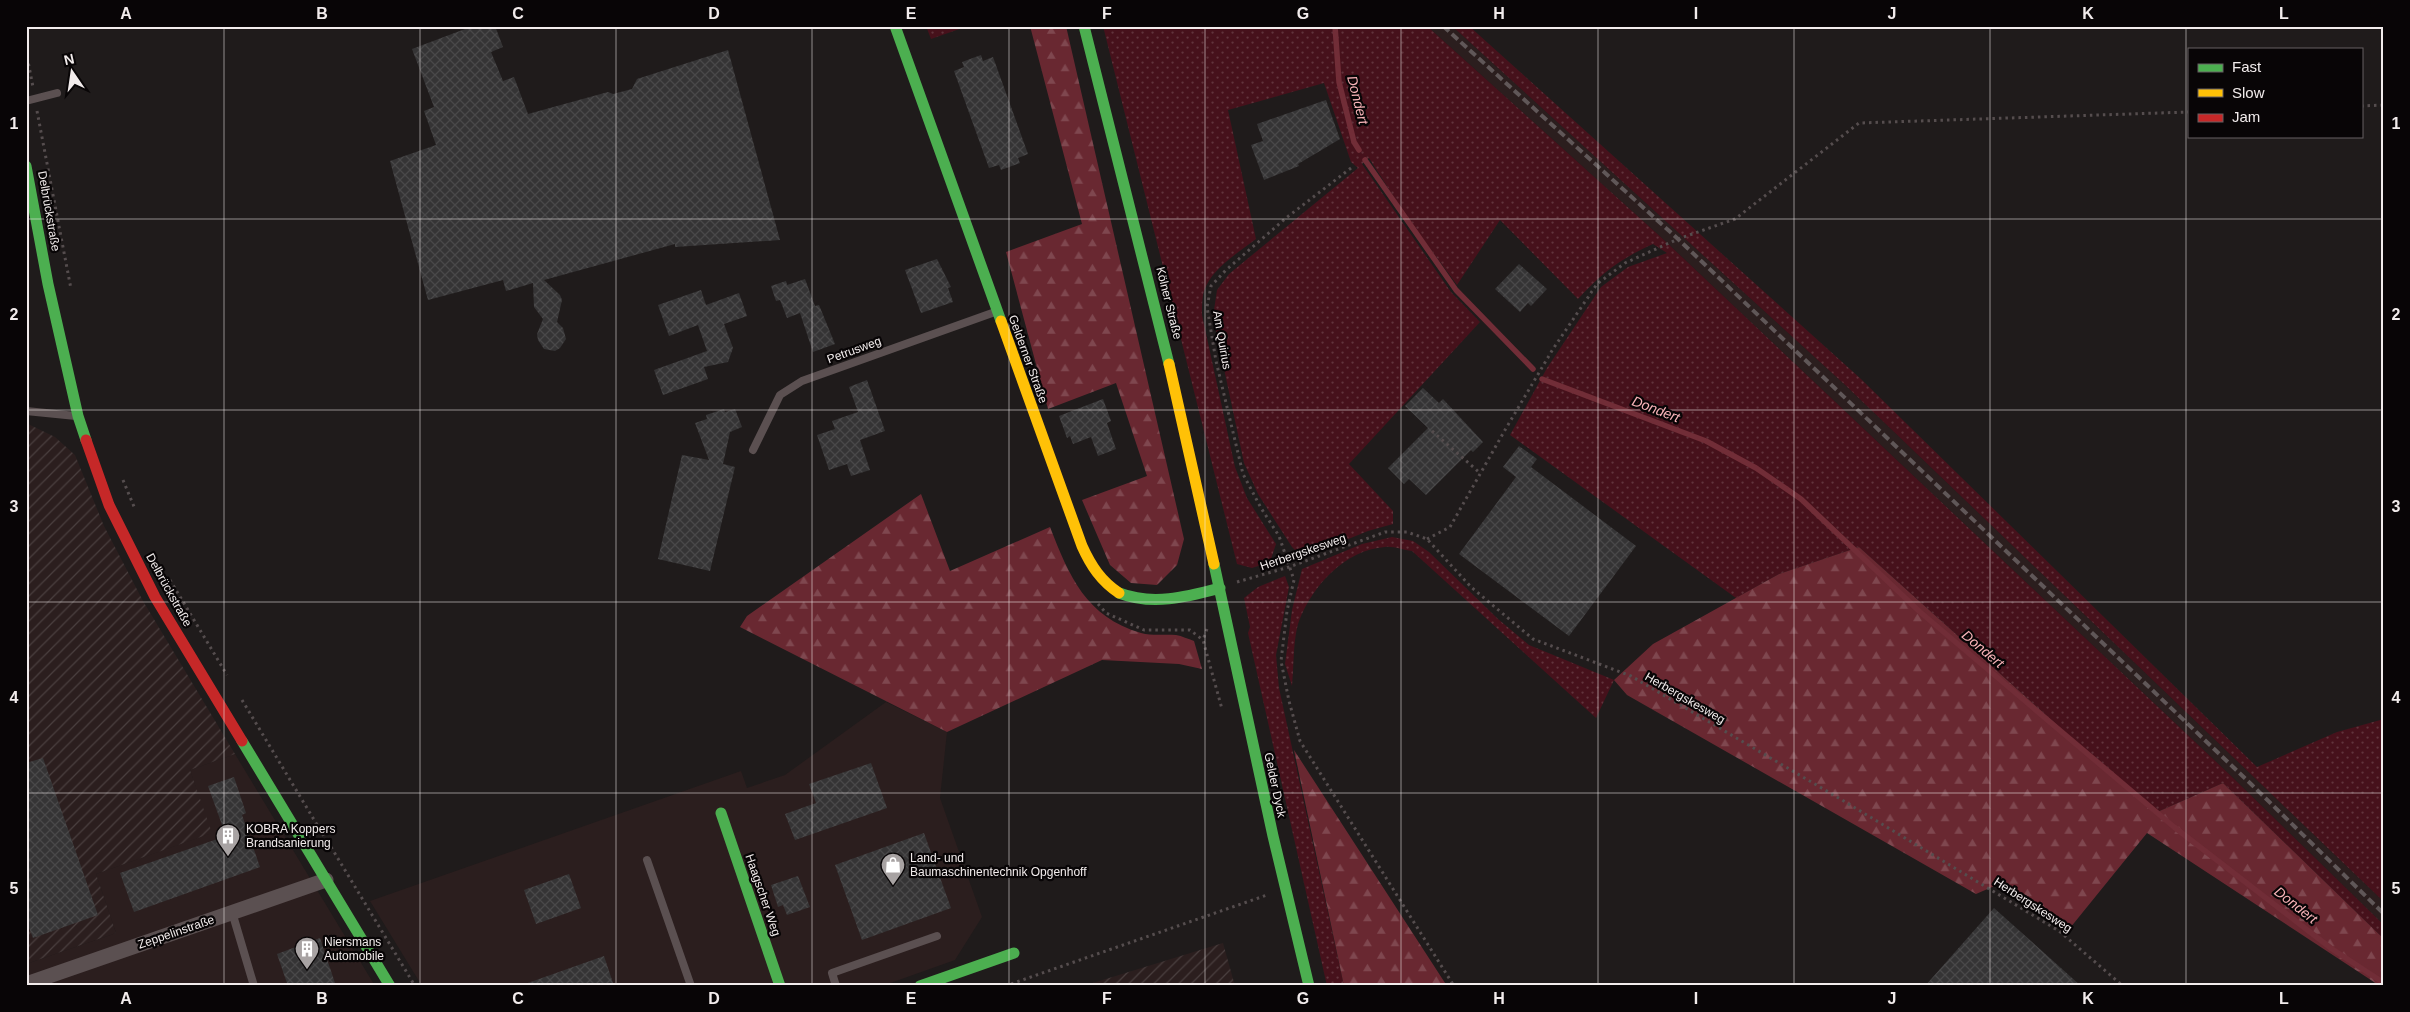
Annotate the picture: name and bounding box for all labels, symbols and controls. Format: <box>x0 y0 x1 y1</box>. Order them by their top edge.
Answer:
text: A <box>120 5 132 22</box>
text: B <box>316 5 328 22</box>
text: C <box>512 5 524 22</box>
text: D <box>708 5 720 22</box>
text: E <box>906 5 917 22</box>
text: F <box>1102 5 1112 22</box>
text: G <box>1297 5 1309 22</box>
text: H <box>1493 5 1505 22</box>
text: I <box>1694 5 1698 22</box>
text: J <box>1888 5 1896 22</box>
text: K <box>2082 5 2094 22</box>
text: L <box>2279 5 2289 22</box>
north arrow <box>48 48 98 98</box>
legend <box>2188 48 2362 138</box>
text: N <box>62 50 76 68</box>
text: Fast <box>2232 58 2262 75</box>
water label: Dondert <box>1344 74 1372 127</box>
text: Slow <box>2232 84 2265 101</box>
text: Jam <box>2232 108 2260 125</box>
text: 1 <box>10 115 19 132</box>
text: 1 <box>2392 115 2401 132</box>
street label: Delbrückstraße <box>35 170 63 253</box>
street label: Kölner Straße <box>1153 265 1185 341</box>
text: 2 <box>10 306 19 323</box>
text: 2 <box>2392 306 2401 323</box>
street label: Am Quirius <box>1210 310 1234 370</box>
street label: Gelderner Straße <box>1006 313 1051 405</box>
street label: Petrusweg <box>825 334 883 366</box>
water label: Dondert <box>1630 393 1683 426</box>
text: 3 <box>10 498 19 515</box>
text: 3 <box>2392 498 2401 515</box>
street label: Herbergskesweg <box>1258 531 1348 573</box>
street label: Delbrückstraße <box>143 551 195 629</box>
water label: Dondert <box>1959 627 2008 672</box>
street label: Herbergskesweg <box>1643 669 1727 727</box>
text: 4 <box>10 689 19 706</box>
text: 4 <box>2392 689 2401 706</box>
street label: Gelder Dyck <box>1261 751 1289 820</box>
place label: KOBRA Koppers Brandsanierung <box>246 822 335 850</box>
building icon: KOBRA Koppers Brandsanierung <box>215 823 241 857</box>
place label: Land- und Baumaschinentechnik Opgenhoff <box>910 851 1087 879</box>
street label: Haagscher Weg <box>742 852 784 938</box>
shop icon: Land- und Baumaschinentechnik Opgenhoff <box>880 852 906 886</box>
street label: Herbergskesweg <box>1991 875 2075 935</box>
text: 5 <box>10 880 19 897</box>
text: 5 <box>2392 880 2401 897</box>
water label: Dondert <box>2271 883 2321 927</box>
street label: Zeppelinstraße <box>136 912 216 952</box>
place label: Niersmans Automobile <box>324 935 384 963</box>
building icon: Niersmans Automobile <box>294 936 320 970</box>
text: A <box>120 990 132 1007</box>
text: B <box>316 990 328 1007</box>
text: C <box>512 990 524 1007</box>
text: D <box>708 990 720 1007</box>
text: E <box>906 990 917 1007</box>
text: F <box>1102 990 1112 1007</box>
text: G <box>1297 990 1309 1007</box>
text: H <box>1493 990 1505 1007</box>
text: I <box>1694 990 1698 1007</box>
text: J <box>1888 990 1896 1007</box>
text: K <box>2082 990 2094 1007</box>
text: L <box>2279 990 2289 1007</box>

